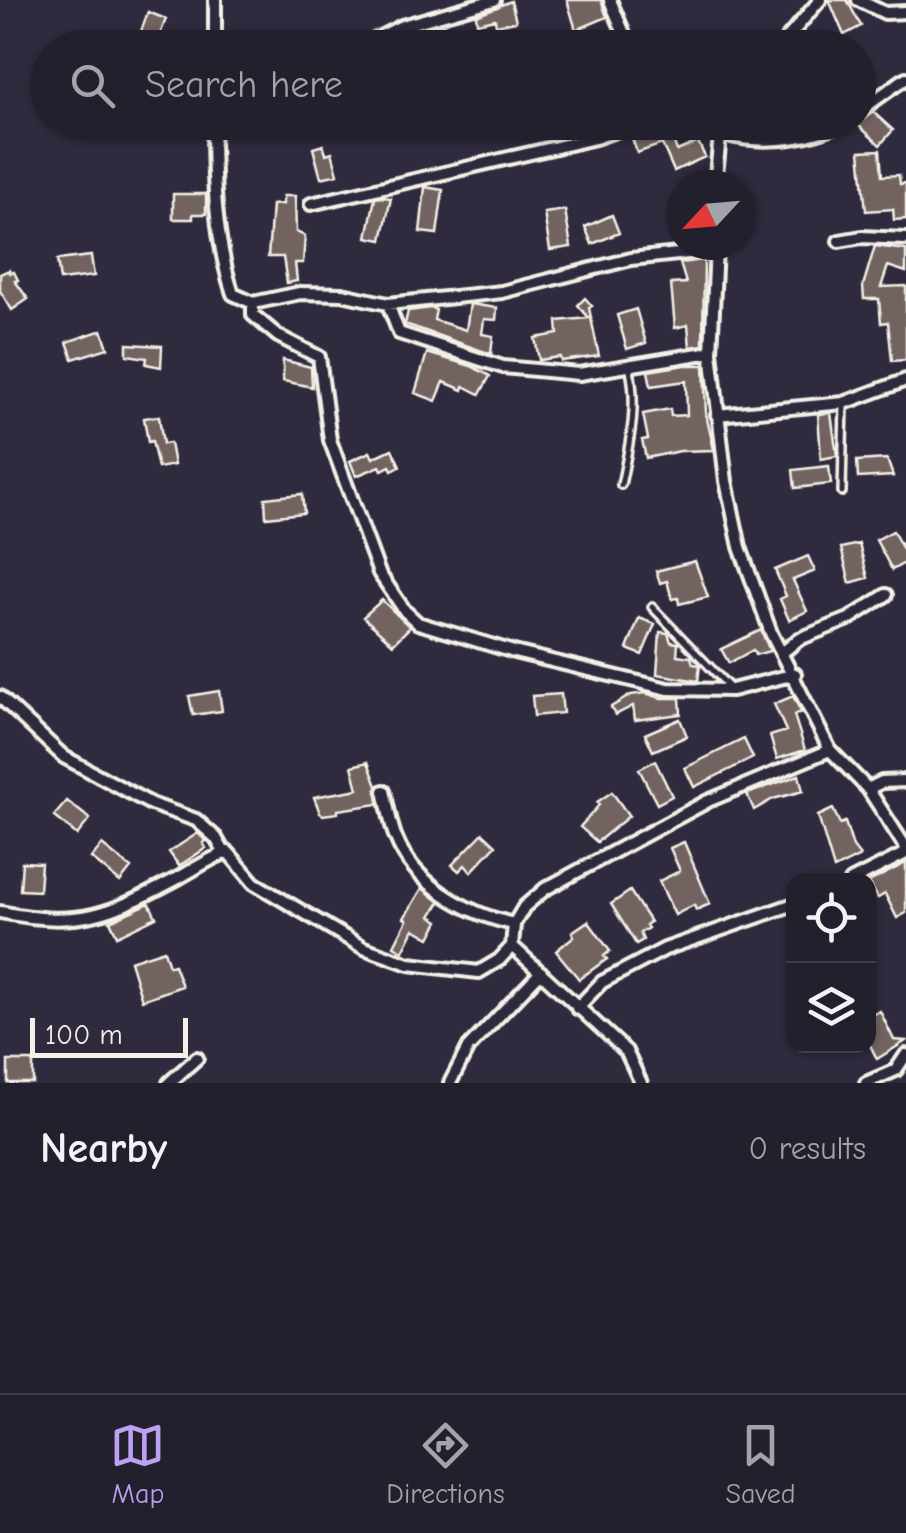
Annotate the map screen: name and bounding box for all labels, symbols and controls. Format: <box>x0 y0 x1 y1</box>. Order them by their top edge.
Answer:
search box <box>30 30 876 140</box>
icon: search <box>65 58 120 113</box>
text: Search here <box>145 63 343 107</box>
north arrow <box>666 170 756 260</box>
map controls <box>786 873 876 1053</box>
button: locate <box>786 873 876 963</box>
button: layers <box>786 963 876 1053</box>
scale bar <box>30 1013 188 1058</box>
text: 100 m <box>45 1019 123 1051</box>
text: Nearby <box>40 1124 167 1173</box>
text: 0 results <box>749 1130 866 1167</box>
tab: Map <box>110 1418 165 1510</box>
tab: Directions <box>386 1418 505 1510</box>
tab: Saved <box>726 1418 796 1510</box>

